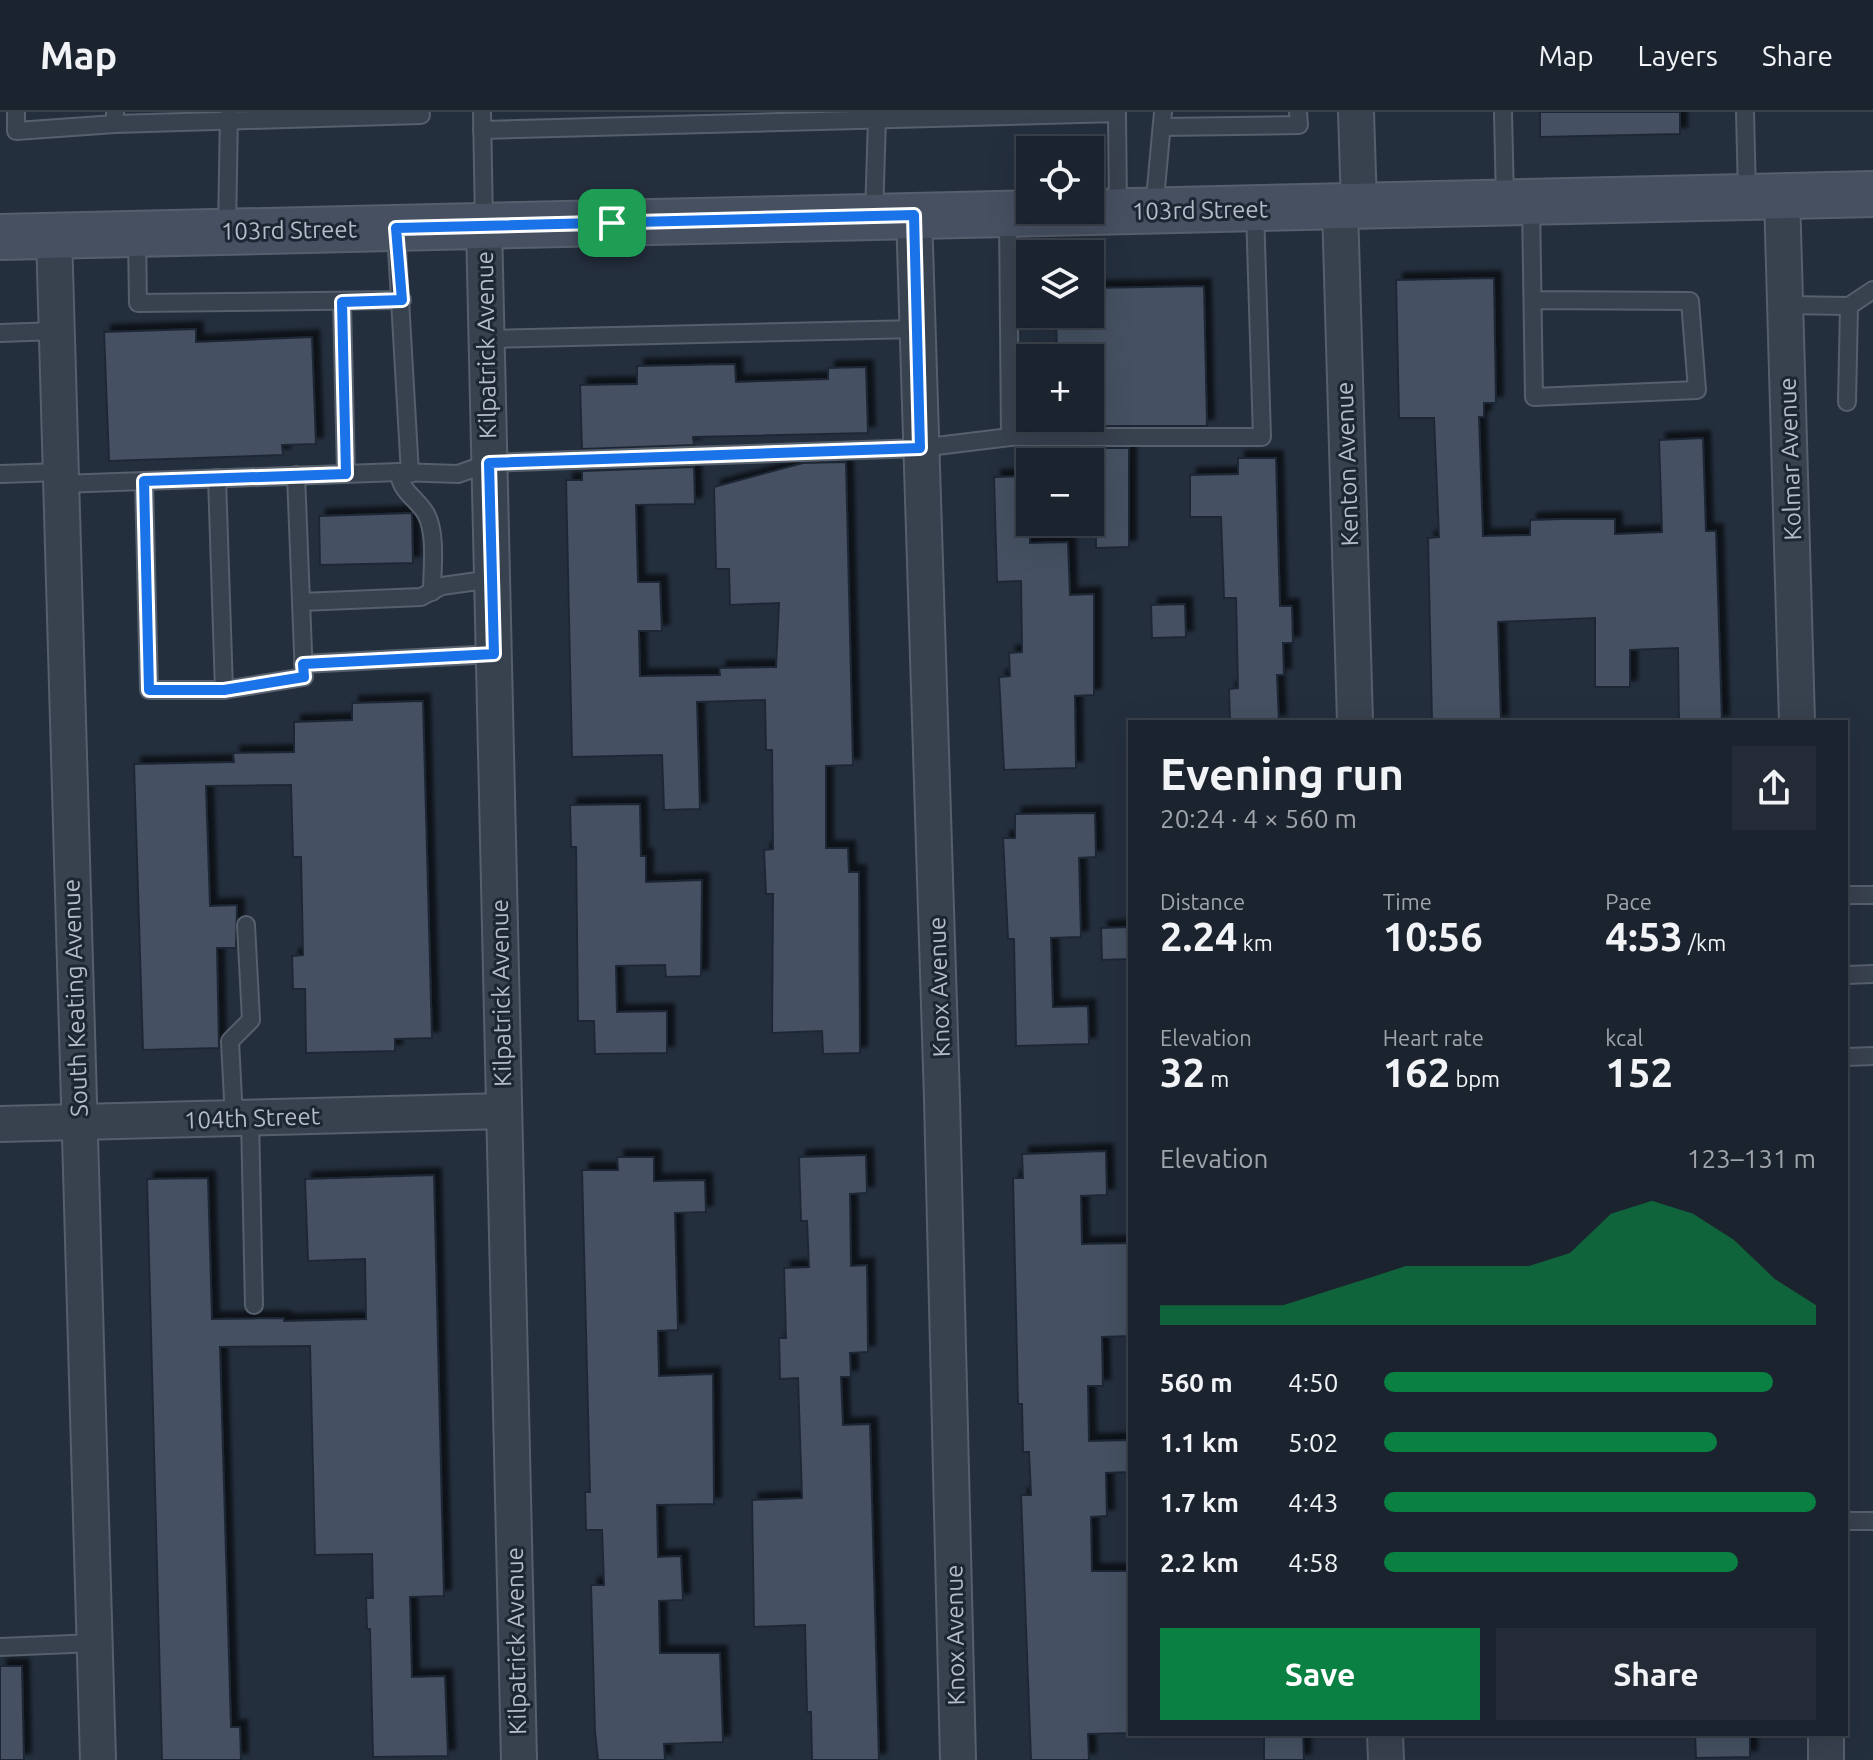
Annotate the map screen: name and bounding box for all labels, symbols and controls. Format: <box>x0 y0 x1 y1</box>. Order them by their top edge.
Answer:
text: Map <box>40 34 117 76</box>
text: Map <box>1538 40 1594 71</box>
text: Layers <box>1638 40 1718 71</box>
text: Share <box>1762 40 1833 71</box>
map controls <box>1016 136 1104 536</box>
button: locate <box>1016 136 1104 224</box>
pin <box>578 189 646 257</box>
street label: 103rd Street <box>1132 195 1269 225</box>
icon: arrive <box>590 201 634 245</box>
street label: 103rd Street <box>221 215 358 245</box>
button: layers <box>1016 240 1104 328</box>
street label: Kilpatrick Avenue <box>471 251 501 439</box>
button: + <box>1016 344 1104 432</box>
street label: Kolmar Avenue <box>1774 377 1806 541</box>
street label: Kenton Avenue <box>1331 381 1363 547</box>
button: − <box>1016 448 1104 536</box>
button: share <box>1732 746 1816 830</box>
text: Evening run <box>1160 749 1404 798</box>
text: 20:24 · 4 × 560 m <box>1160 804 1357 833</box>
street label: South Keating Avenue <box>57 879 93 1117</box>
text: Distance <box>1160 889 1245 914</box>
text: Time <box>1383 889 1432 914</box>
text: Pace <box>1605 889 1652 914</box>
street label: Kilpatrick Avenue <box>486 899 516 1087</box>
text: 2.24 <box>1160 914 1238 959</box>
text: 10:56 <box>1383 914 1483 959</box>
text: 4:53 <box>1605 914 1683 959</box>
street label: Knox Avenue <box>923 916 955 1058</box>
text: km <box>1238 930 1273 955</box>
text: /km <box>1683 930 1726 955</box>
text: Elevation <box>1160 1025 1252 1050</box>
text: Heart rate <box>1383 1025 1484 1050</box>
text: kcal <box>1605 1025 1643 1050</box>
text: 32 <box>1160 1050 1205 1095</box>
text: 162 <box>1383 1050 1450 1095</box>
text: 152 <box>1605 1050 1673 1095</box>
text: m <box>1205 1066 1229 1091</box>
text: bpm <box>1450 1066 1500 1091</box>
street label: 104th Street <box>183 1102 321 1134</box>
text: Elevation <box>1160 1144 1268 1173</box>
text: 123–131 m <box>1687 1144 1816 1173</box>
text: 560 m <box>1160 1368 1233 1397</box>
text: 4:50 <box>1288 1368 1338 1397</box>
text: 1.1 km <box>1160 1428 1239 1457</box>
text: 5:02 <box>1288 1428 1338 1457</box>
text: 1.7 km <box>1160 1488 1239 1517</box>
text: 4:43 <box>1288 1488 1338 1517</box>
street label: Kilpatrick Avenue <box>501 1547 531 1735</box>
text: 2.2 km <box>1160 1548 1239 1577</box>
text: 4:58 <box>1288 1548 1338 1577</box>
street label: Knox Avenue <box>940 1564 970 1706</box>
button: Save <box>1160 1628 1480 1720</box>
button: Share <box>1496 1628 1816 1720</box>

